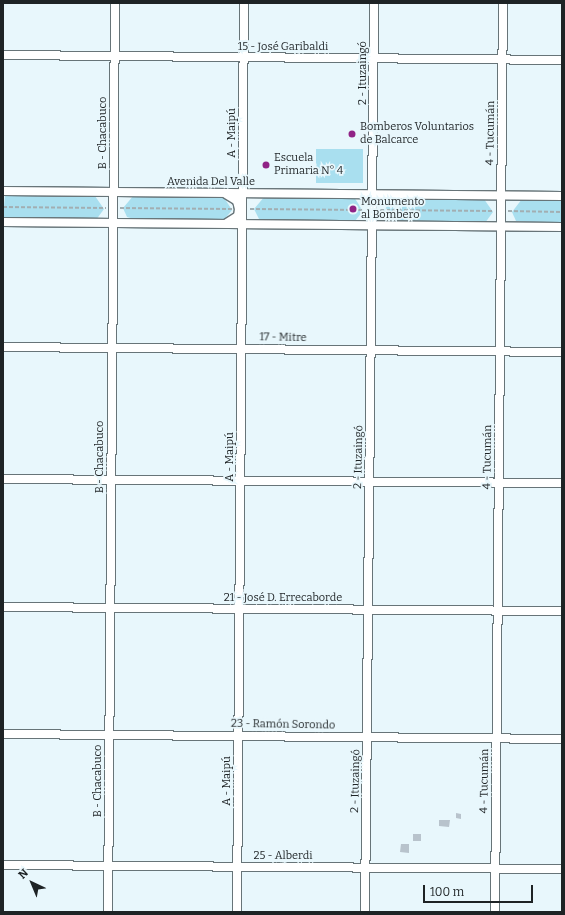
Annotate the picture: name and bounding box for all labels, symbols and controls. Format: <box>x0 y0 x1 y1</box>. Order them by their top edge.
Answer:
street label: 15 - José Garibaldi <box>238 40 328 54</box>
street label: 2 - Ituzaingó <box>356 41 370 105</box>
street label: B - Chacabuco <box>96 97 110 169</box>
street label: 4 - Tucumán <box>484 101 498 165</box>
street label: A - Maipú <box>225 108 239 158</box>
place label: Bomberos Voluntarios de Balcarce <box>360 121 474 147</box>
marker: Bomberos Voluntarios de Balcarce <box>347 129 357 139</box>
place label: Escuela Primaria N° 4 <box>274 152 343 178</box>
marker: Escuela Primaria N° 4 <box>261 160 271 170</box>
street label: Avenida Del Valle <box>167 175 255 189</box>
place label: Monumento al Bombero <box>361 196 424 222</box>
marker: Monumento al Bombero <box>348 204 358 214</box>
street label: 17 - Mitre <box>259 331 307 345</box>
street label: B - Chacabuco <box>93 421 107 493</box>
street label: 2 - Ituzaingó <box>352 425 366 489</box>
street label: 4 - Tucumán <box>481 425 495 489</box>
street label: A - Maipú <box>223 432 237 482</box>
street label: 21 - José D. Errecaborde <box>224 591 342 605</box>
street label: 23 - Ramón Sorondo <box>231 717 335 733</box>
street label: B - Chacabuco <box>91 745 105 817</box>
street label: 2 - Ituzaingó <box>349 749 363 813</box>
street label: 4 - Tucumán <box>478 749 492 813</box>
street label: A - Maipú <box>220 756 234 806</box>
street label: 25 - Alberdi <box>254 849 312 863</box>
north arrow <box>12 863 52 903</box>
text: N <box>16 866 31 882</box>
scale bar <box>425 877 535 903</box>
text: 100 m <box>430 885 464 899</box>

